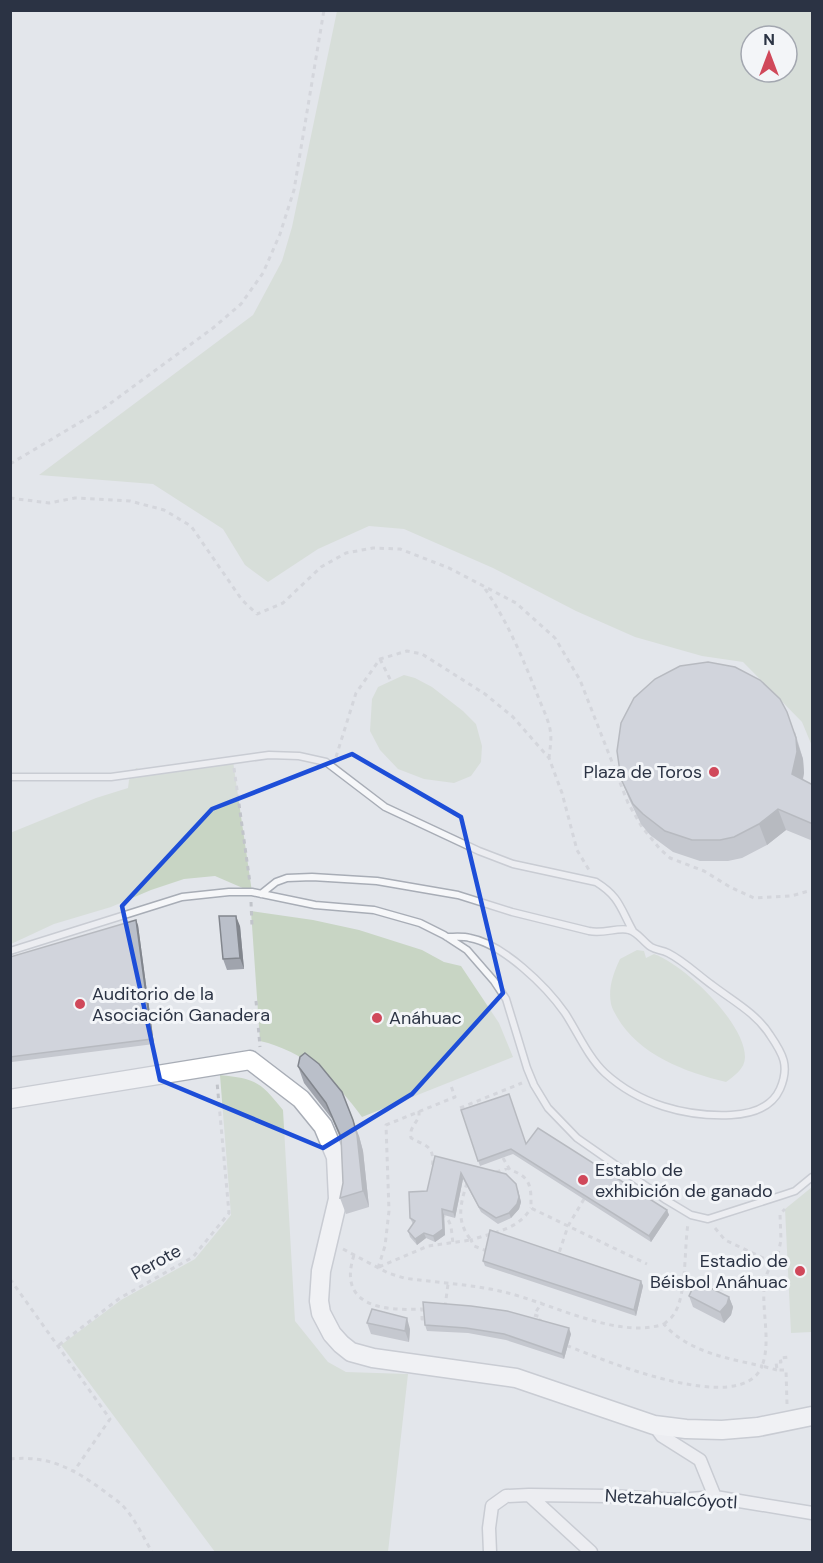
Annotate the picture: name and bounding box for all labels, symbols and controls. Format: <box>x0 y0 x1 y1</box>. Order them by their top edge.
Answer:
north arrow <box>739 24 799 84</box>
text: N <box>763 29 775 50</box>
place label: Plaza de Toros <box>583 760 702 784</box>
marker: Plaza de Toros <box>707 765 721 779</box>
place label: Auditorio de la Asociación Ganadera <box>92 982 270 1027</box>
marker: Auditorio de la Asociación Ganadera <box>73 997 87 1011</box>
place label: Anáhuac <box>389 1006 462 1030</box>
marker: Anáhuac <box>370 1011 384 1025</box>
place label: Establo de exhibición de ganado <box>595 1158 773 1203</box>
marker: Establo de exhibición de ganado <box>576 1173 590 1187</box>
street label: Perote <box>127 1238 185 1286</box>
place label: Estadio de Béisbol Anáhuac <box>650 1249 788 1294</box>
marker: Estadio de Béisbol Anáhuac <box>793 1264 807 1278</box>
street label: Netzahualcóyotl <box>604 1484 738 1514</box>

